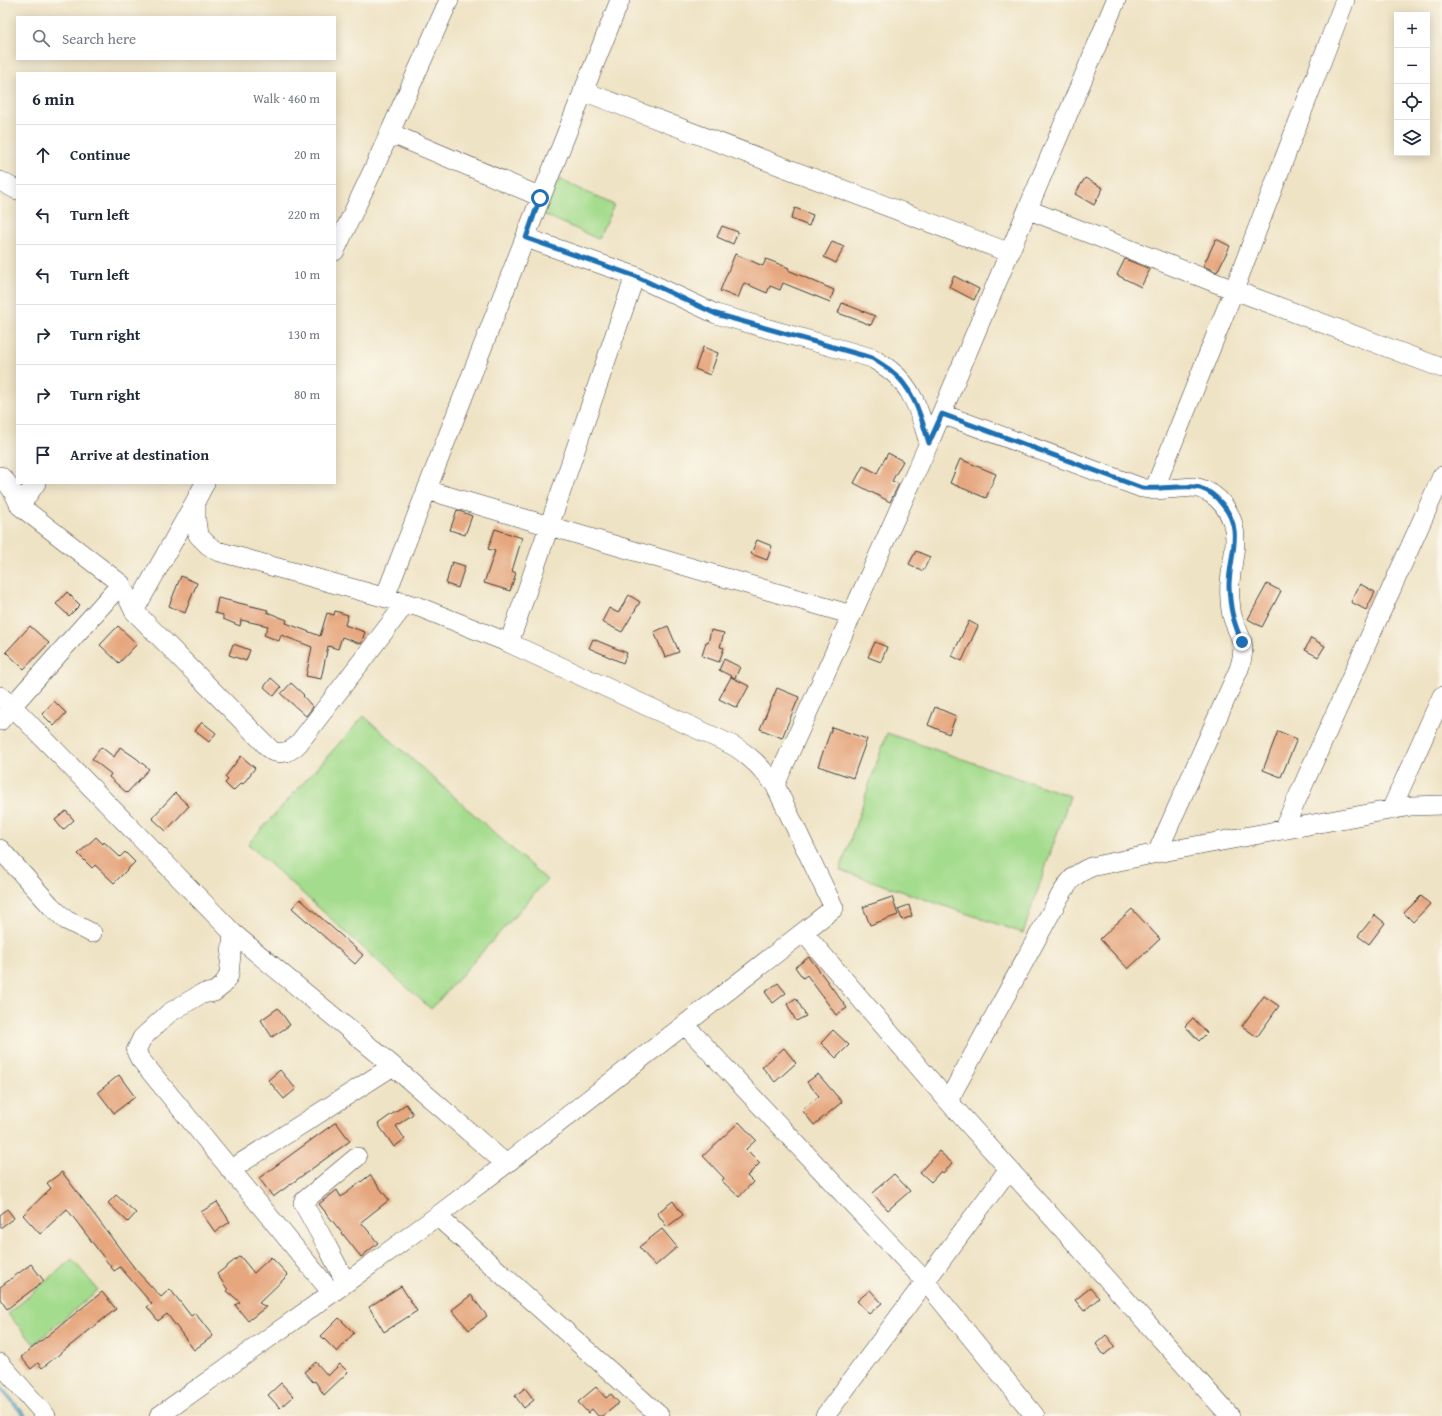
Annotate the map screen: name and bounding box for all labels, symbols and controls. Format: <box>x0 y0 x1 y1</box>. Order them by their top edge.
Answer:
map controls <box>1394 12 1430 156</box>
button: + <box>1394 12 1430 48</box>
search box <box>16 16 336 60</box>
icon: search <box>30 27 52 49</box>
text: Search here <box>62 28 136 49</box>
button: − <box>1394 48 1430 84</box>
button: locate <box>1394 84 1430 120</box>
text: 6 min <box>32 86 74 111</box>
text: Walk · 460 m <box>253 89 320 108</box>
button: layers <box>1394 120 1430 156</box>
icon: ahead <box>32 144 54 166</box>
text: Continue <box>70 144 131 165</box>
text: 20 m <box>294 145 320 164</box>
route start <box>531 189 549 207</box>
icon: left <box>32 204 54 226</box>
text: Turn left <box>70 204 129 225</box>
text: 220 m <box>288 205 320 224</box>
icon: left <box>32 264 54 286</box>
text: Turn left <box>70 264 129 285</box>
text: 10 m <box>294 265 320 284</box>
icon: right <box>32 324 54 346</box>
text: Turn right <box>70 324 141 345</box>
text: 130 m <box>288 325 320 344</box>
icon: right <box>32 384 54 406</box>
text: Turn right <box>70 384 141 405</box>
text: 80 m <box>294 385 320 404</box>
icon: arrive <box>32 444 54 466</box>
text: Arrive at destination <box>70 444 209 465</box>
route end <box>1233 633 1251 651</box>

